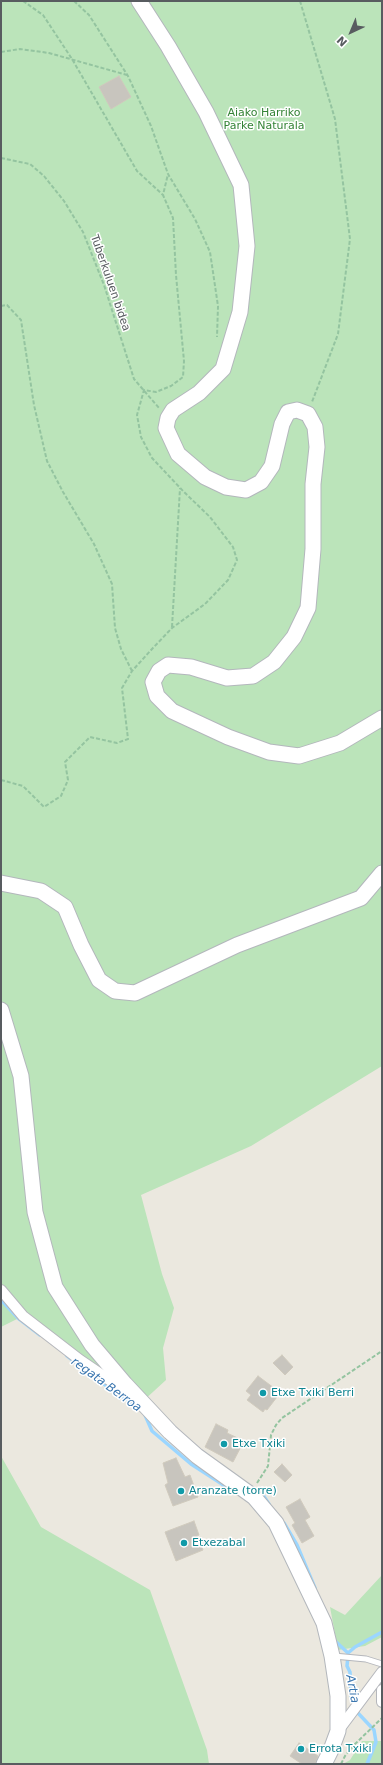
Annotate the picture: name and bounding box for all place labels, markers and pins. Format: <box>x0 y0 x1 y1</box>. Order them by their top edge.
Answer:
place label: Etxe Txiki Berri <box>271 1386 354 1400</box>
marker: Etxe Txiki Berri <box>258 1388 268 1398</box>
place label: Etxe Txiki <box>232 1437 285 1451</box>
marker: Etxe Txiki <box>219 1439 229 1449</box>
place label: Aranzate (torre) <box>189 1484 277 1498</box>
marker: Aranzate (torre) <box>176 1486 186 1496</box>
place label: Etxezabal <box>192 1536 245 1550</box>
marker: Etxezabal <box>179 1538 189 1548</box>
place label: Errota Txiki <box>309 1742 372 1756</box>
marker: Errota Txiki <box>296 1744 306 1754</box>

